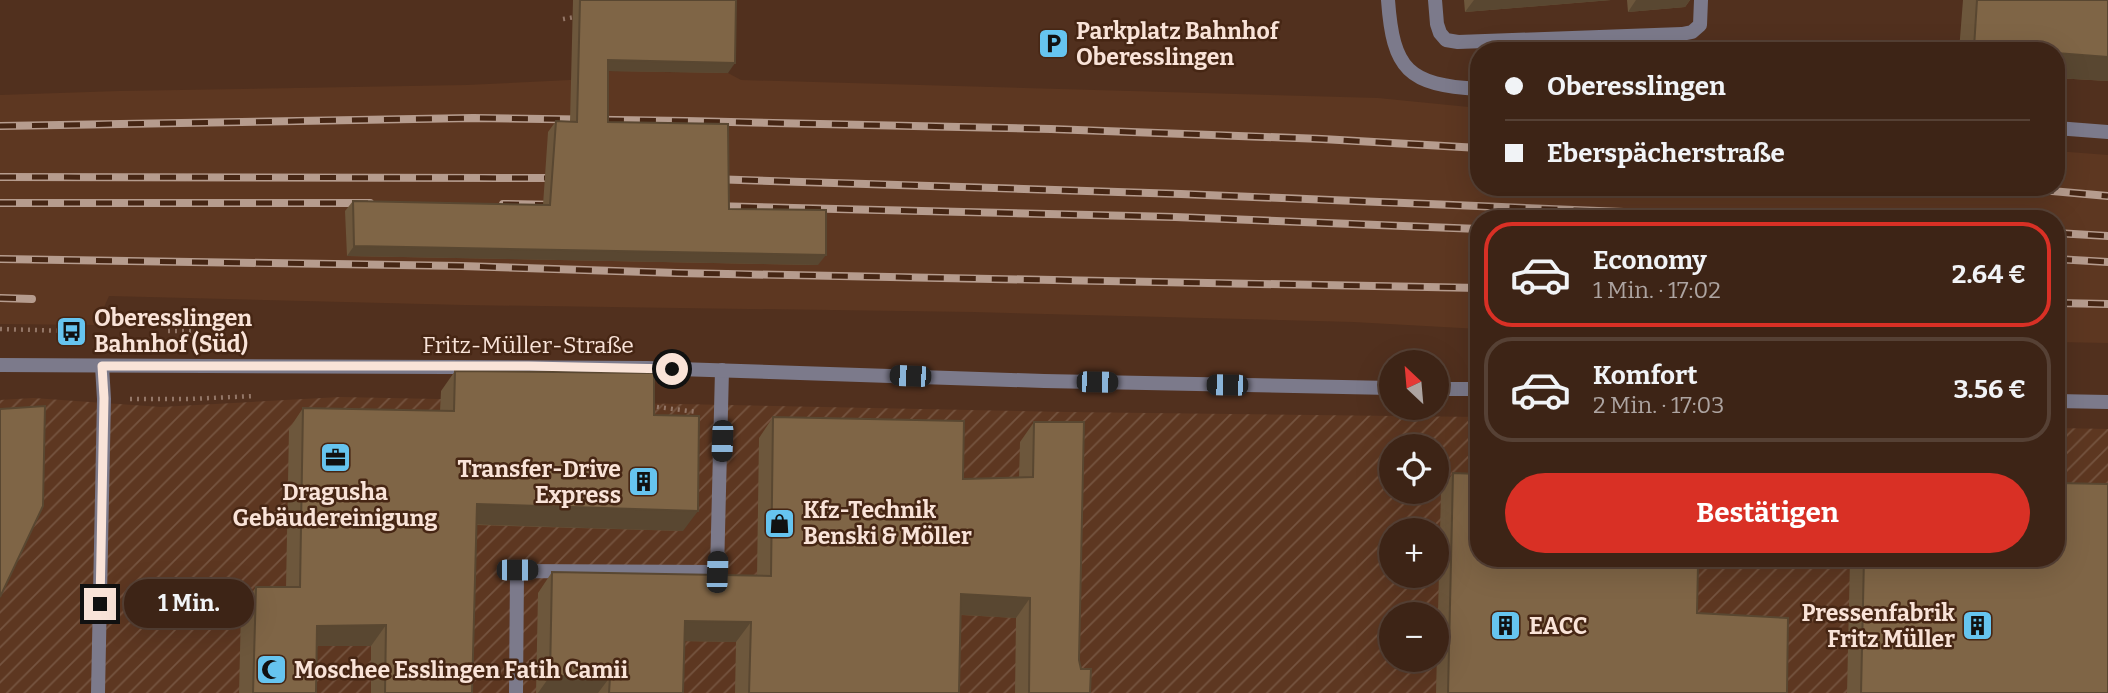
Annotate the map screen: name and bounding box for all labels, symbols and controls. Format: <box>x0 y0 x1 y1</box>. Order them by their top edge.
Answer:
place label: Parkplatz Bahnhof Oberesslingen <box>1076 17 1280 71</box>
parking icon: Parkplatz Bahnhof Oberesslingen <box>1036 27 1070 61</box>
text: Oberesslingen <box>1547 71 1726 102</box>
text: Eberspächerstraße <box>1547 138 1785 169</box>
icon: car <box>1509 243 1572 306</box>
text: Economy <box>1593 245 1707 276</box>
text: 2.64 € <box>1952 259 2026 290</box>
text: 1 Min. · 17:02 <box>1593 276 1721 304</box>
place label: Oberesslingen Bahnhof (Süd) <box>94 304 252 358</box>
bus stop icon: Oberesslingen Bahnhof (Süd) <box>54 314 88 348</box>
street label: Fritz-Müller-Straße <box>422 331 634 359</box>
north arrow <box>1379 350 1449 420</box>
map controls <box>1379 350 1449 672</box>
route start <box>656 353 688 385</box>
icon: car <box>1509 358 1572 421</box>
text: Komfort <box>1593 360 1698 391</box>
car <box>889 365 932 387</box>
car <box>1076 371 1119 393</box>
car <box>1206 374 1249 396</box>
text: 3.56 € <box>1954 374 2026 405</box>
text: 2 Min. · 17:03 <box>1593 391 1724 419</box>
car <box>711 420 734 462</box>
button: locate <box>1379 434 1449 504</box>
office icon: Dragusha Gebäudereinigung <box>318 441 352 475</box>
place label: Transfer-Drive Express <box>457 455 621 509</box>
building icon: Transfer-Drive Express <box>627 465 661 499</box>
button: Bestätigen <box>1505 473 2030 553</box>
place label: Dragusha Gebäudereinigung <box>233 478 437 532</box>
place label: Kfz-Technik Benski & Möller <box>803 496 972 550</box>
shop icon: Kfz-Technik Benski & Möller <box>763 506 797 540</box>
button: + <box>1379 518 1449 588</box>
car <box>706 551 729 593</box>
car <box>497 560 539 581</box>
callout: 1 Min. <box>124 580 254 628</box>
route end <box>84 588 116 620</box>
text: 1 Min. <box>158 589 220 617</box>
place label: Pressenfabrik Fritz Müller <box>1801 599 1955 653</box>
button: − <box>1379 602 1449 672</box>
building icon: EACC <box>1489 609 1523 643</box>
building icon: Pressenfabrik Fritz Müller <box>1961 609 1995 643</box>
place label: EACC <box>1529 612 1587 640</box>
mosque icon: Moschee Esslingen Fatih Camii <box>254 653 288 687</box>
place label: Moschee Esslingen Fatih Camii <box>294 656 628 684</box>

